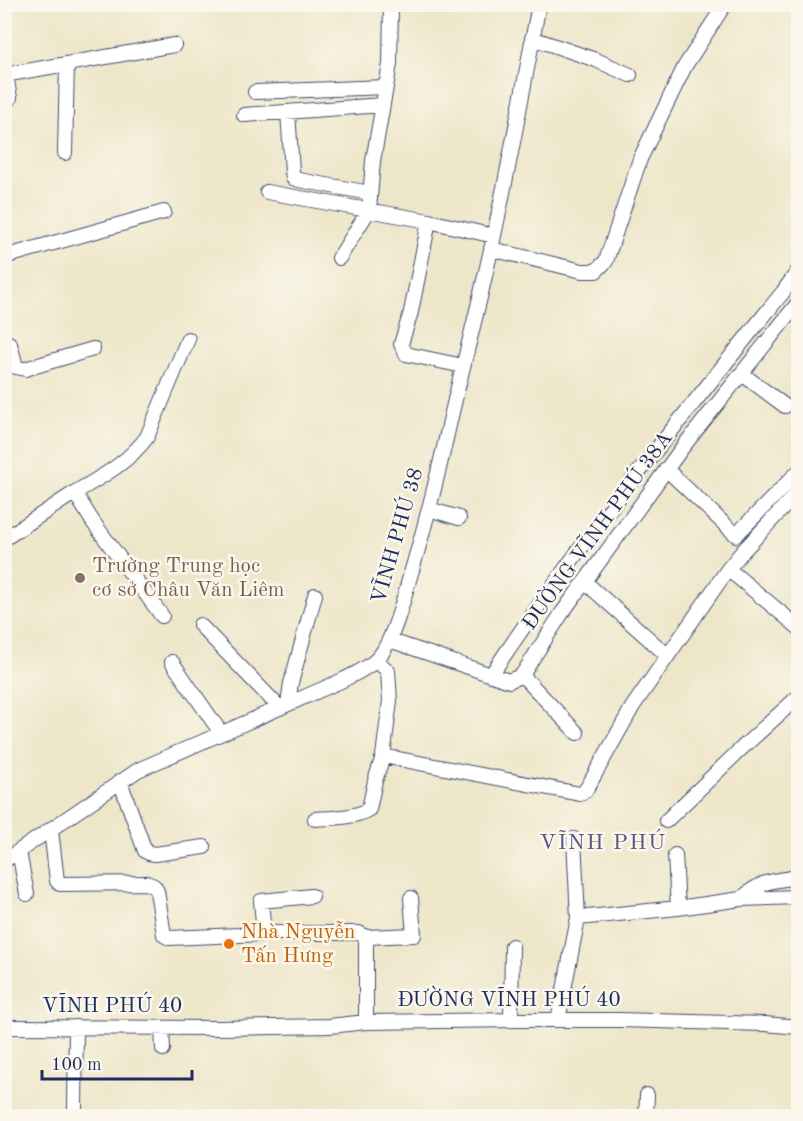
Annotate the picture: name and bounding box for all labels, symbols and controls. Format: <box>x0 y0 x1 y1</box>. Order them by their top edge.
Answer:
street label: ĐƯỜNG VĨNH PHÚ 38A <box>515 425 677 634</box>
street label: VĨNH PHÚ 38 <box>364 464 427 606</box>
place label: Trường Trung học cơ sở Châu Văn Liêm <box>92 556 285 601</box>
marker: Trường Trung học cơ sở Châu Văn Liêm <box>73 571 87 585</box>
district label: VĨNH PHÚ <box>539 828 667 854</box>
place label: Nhà Nguyễn Tấn Hưng <box>241 920 355 967</box>
marker: Nhà Nguyễn Tấn Hưng <box>222 937 236 951</box>
street label: ĐƯỜNG VĨNH PHÚ 40 <box>397 985 621 1011</box>
street label: VĨNH PHÚ 40 <box>42 991 182 1017</box>
scale bar <box>42 1043 192 1081</box>
text: 100 m <box>51 1056 102 1074</box>

